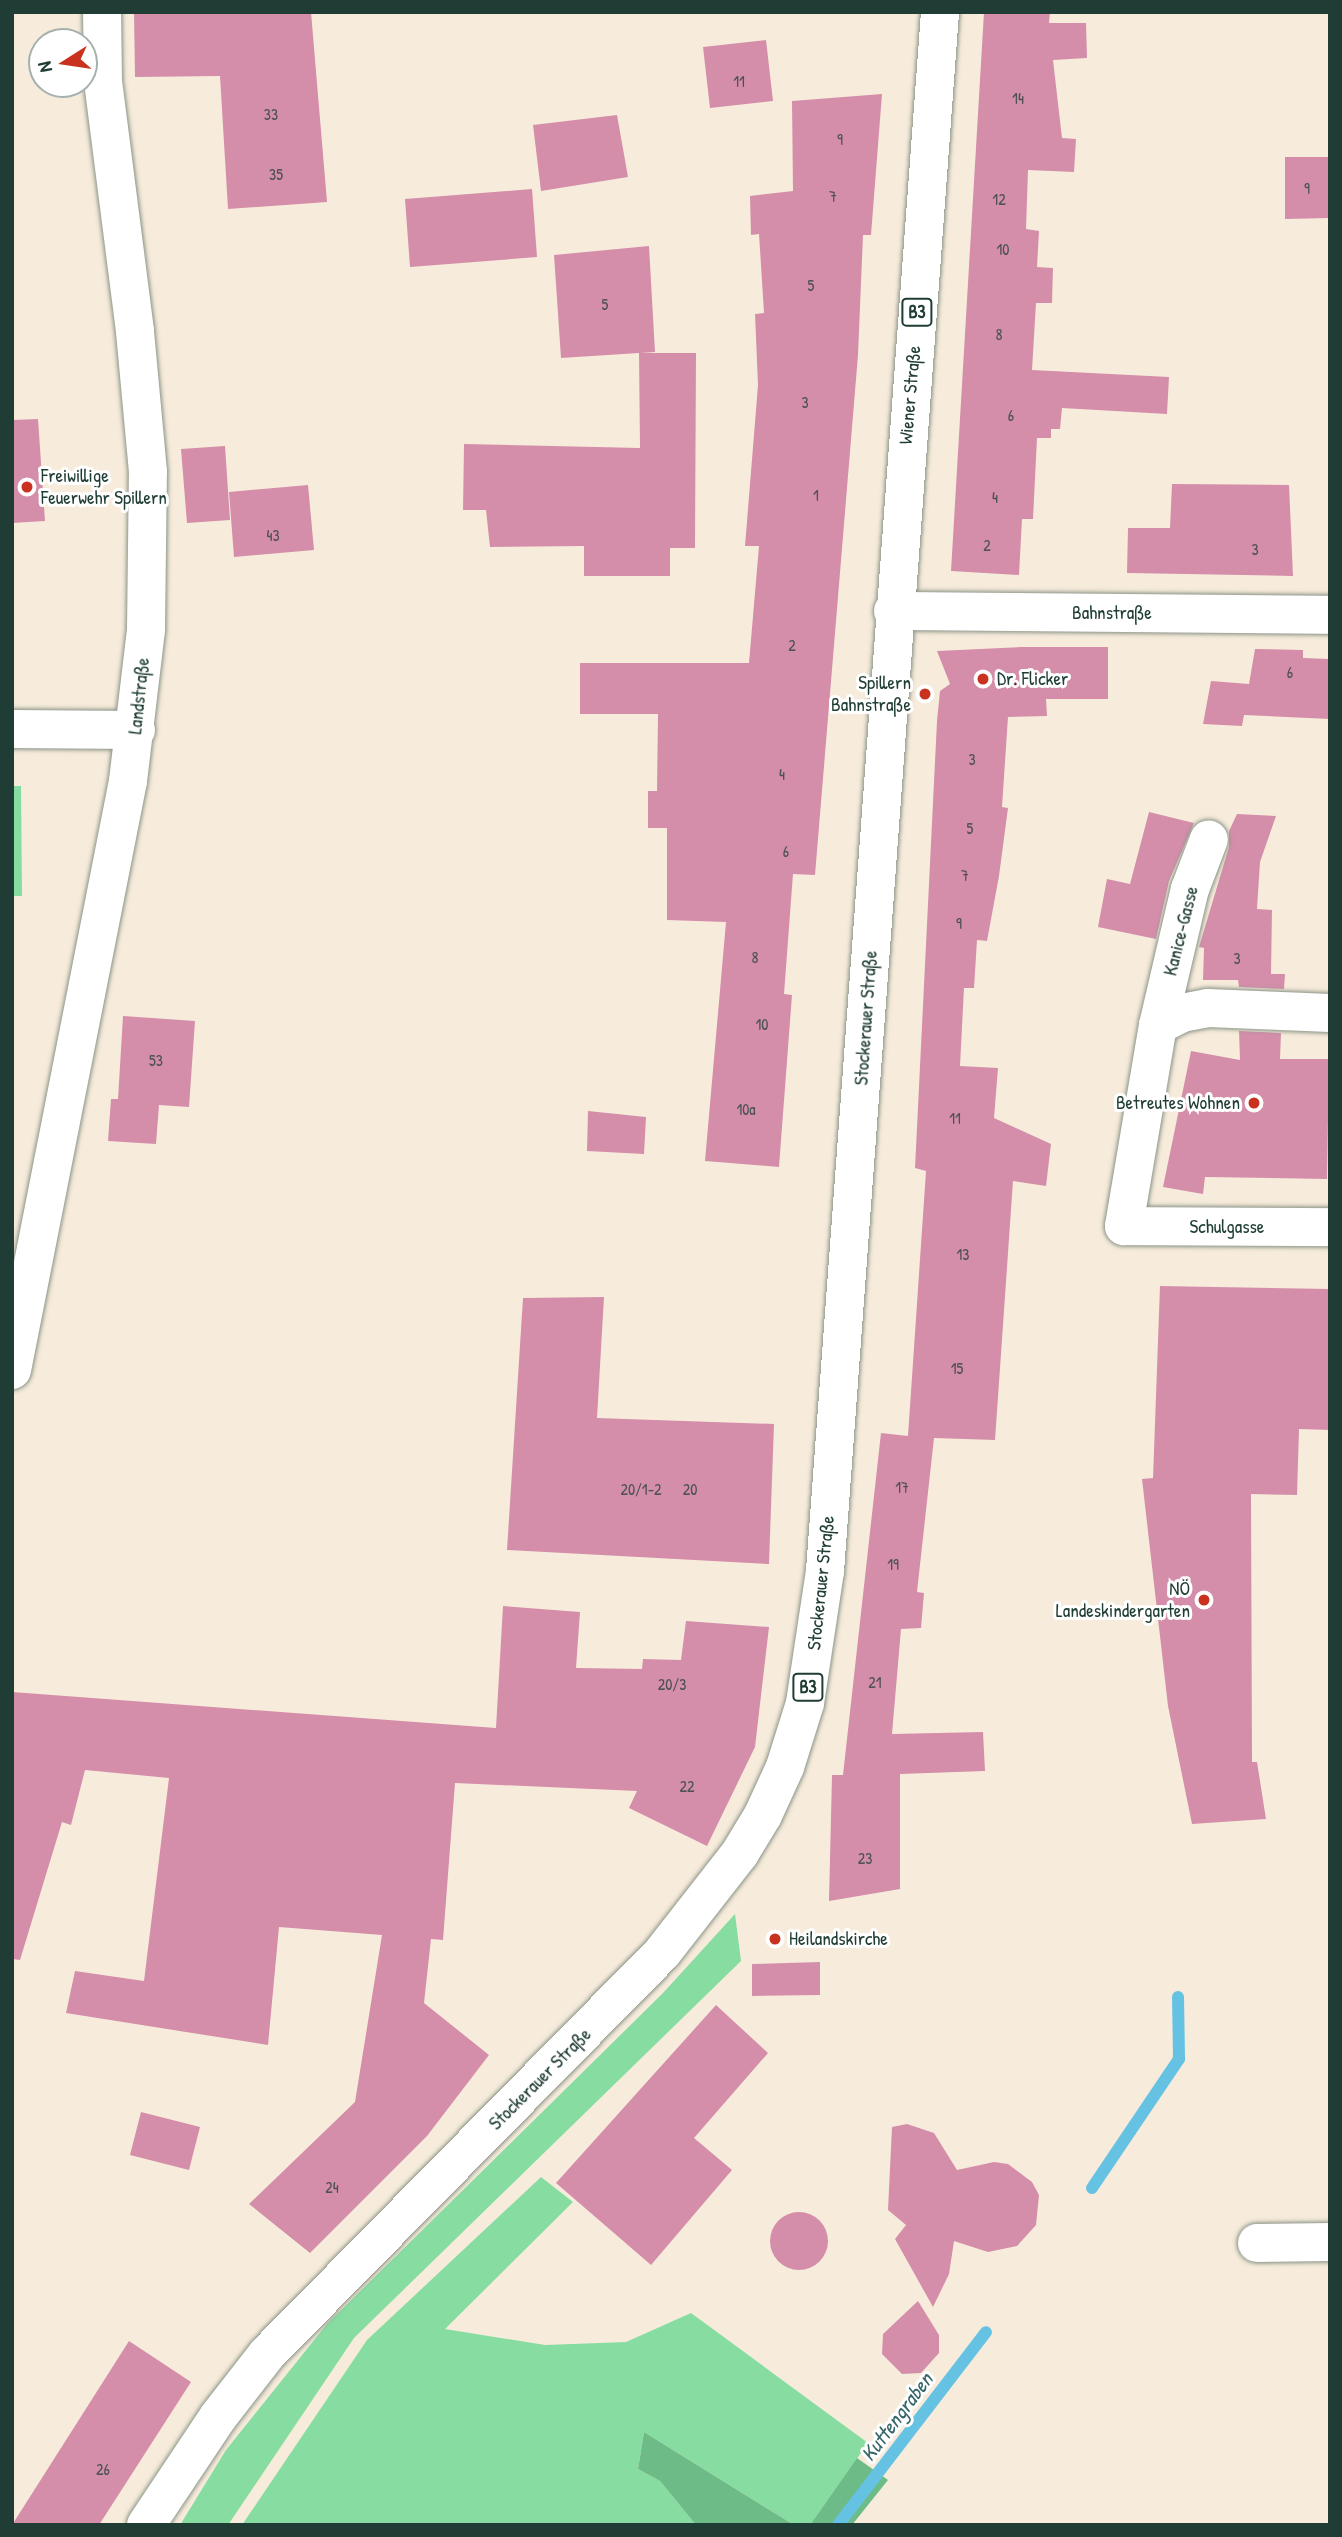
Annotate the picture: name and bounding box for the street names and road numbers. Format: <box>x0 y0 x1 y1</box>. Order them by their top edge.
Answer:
road number: B3 <box>901 298 933 326</box>
street label: Wiener Straße <box>894 345 926 445</box>
street label: Bahnstraße <box>1072 602 1152 624</box>
street label: Landstraße <box>124 657 154 735</box>
street label: Kanice-Gasse <box>1159 884 1203 978</box>
street label: Stockerauer Straße <box>850 950 882 1086</box>
street label: Schulgasse <box>1190 1216 1264 1238</box>
street label: Stockerauer Straße <box>803 1515 839 1651</box>
road number: B3 <box>792 1672 824 1702</box>
street label: Stockerauer Straße <box>484 2023 596 2135</box>

